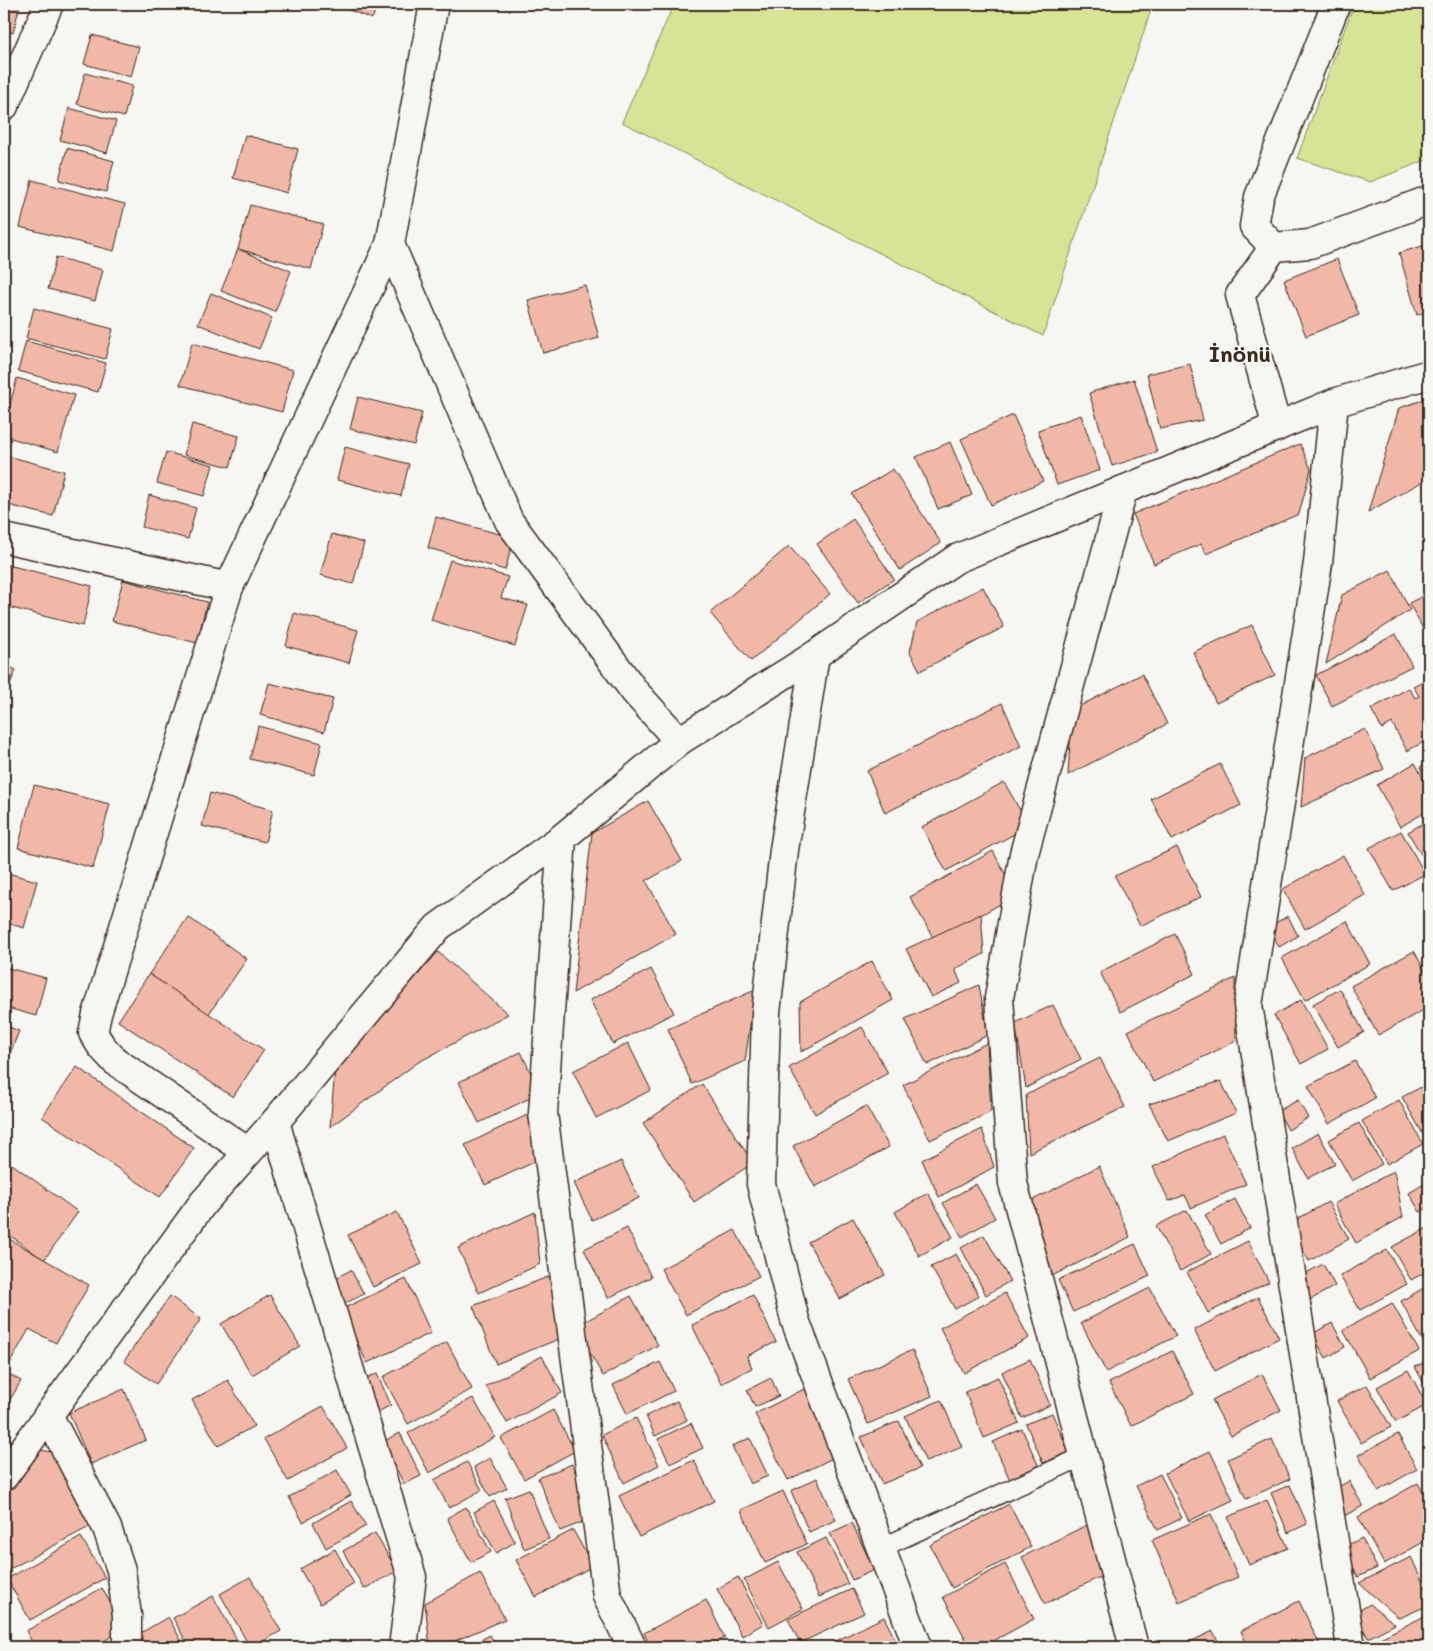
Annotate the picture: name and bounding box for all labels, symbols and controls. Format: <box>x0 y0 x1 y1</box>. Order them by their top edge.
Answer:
district label: İnönü <box>1209 339 1271 368</box>

